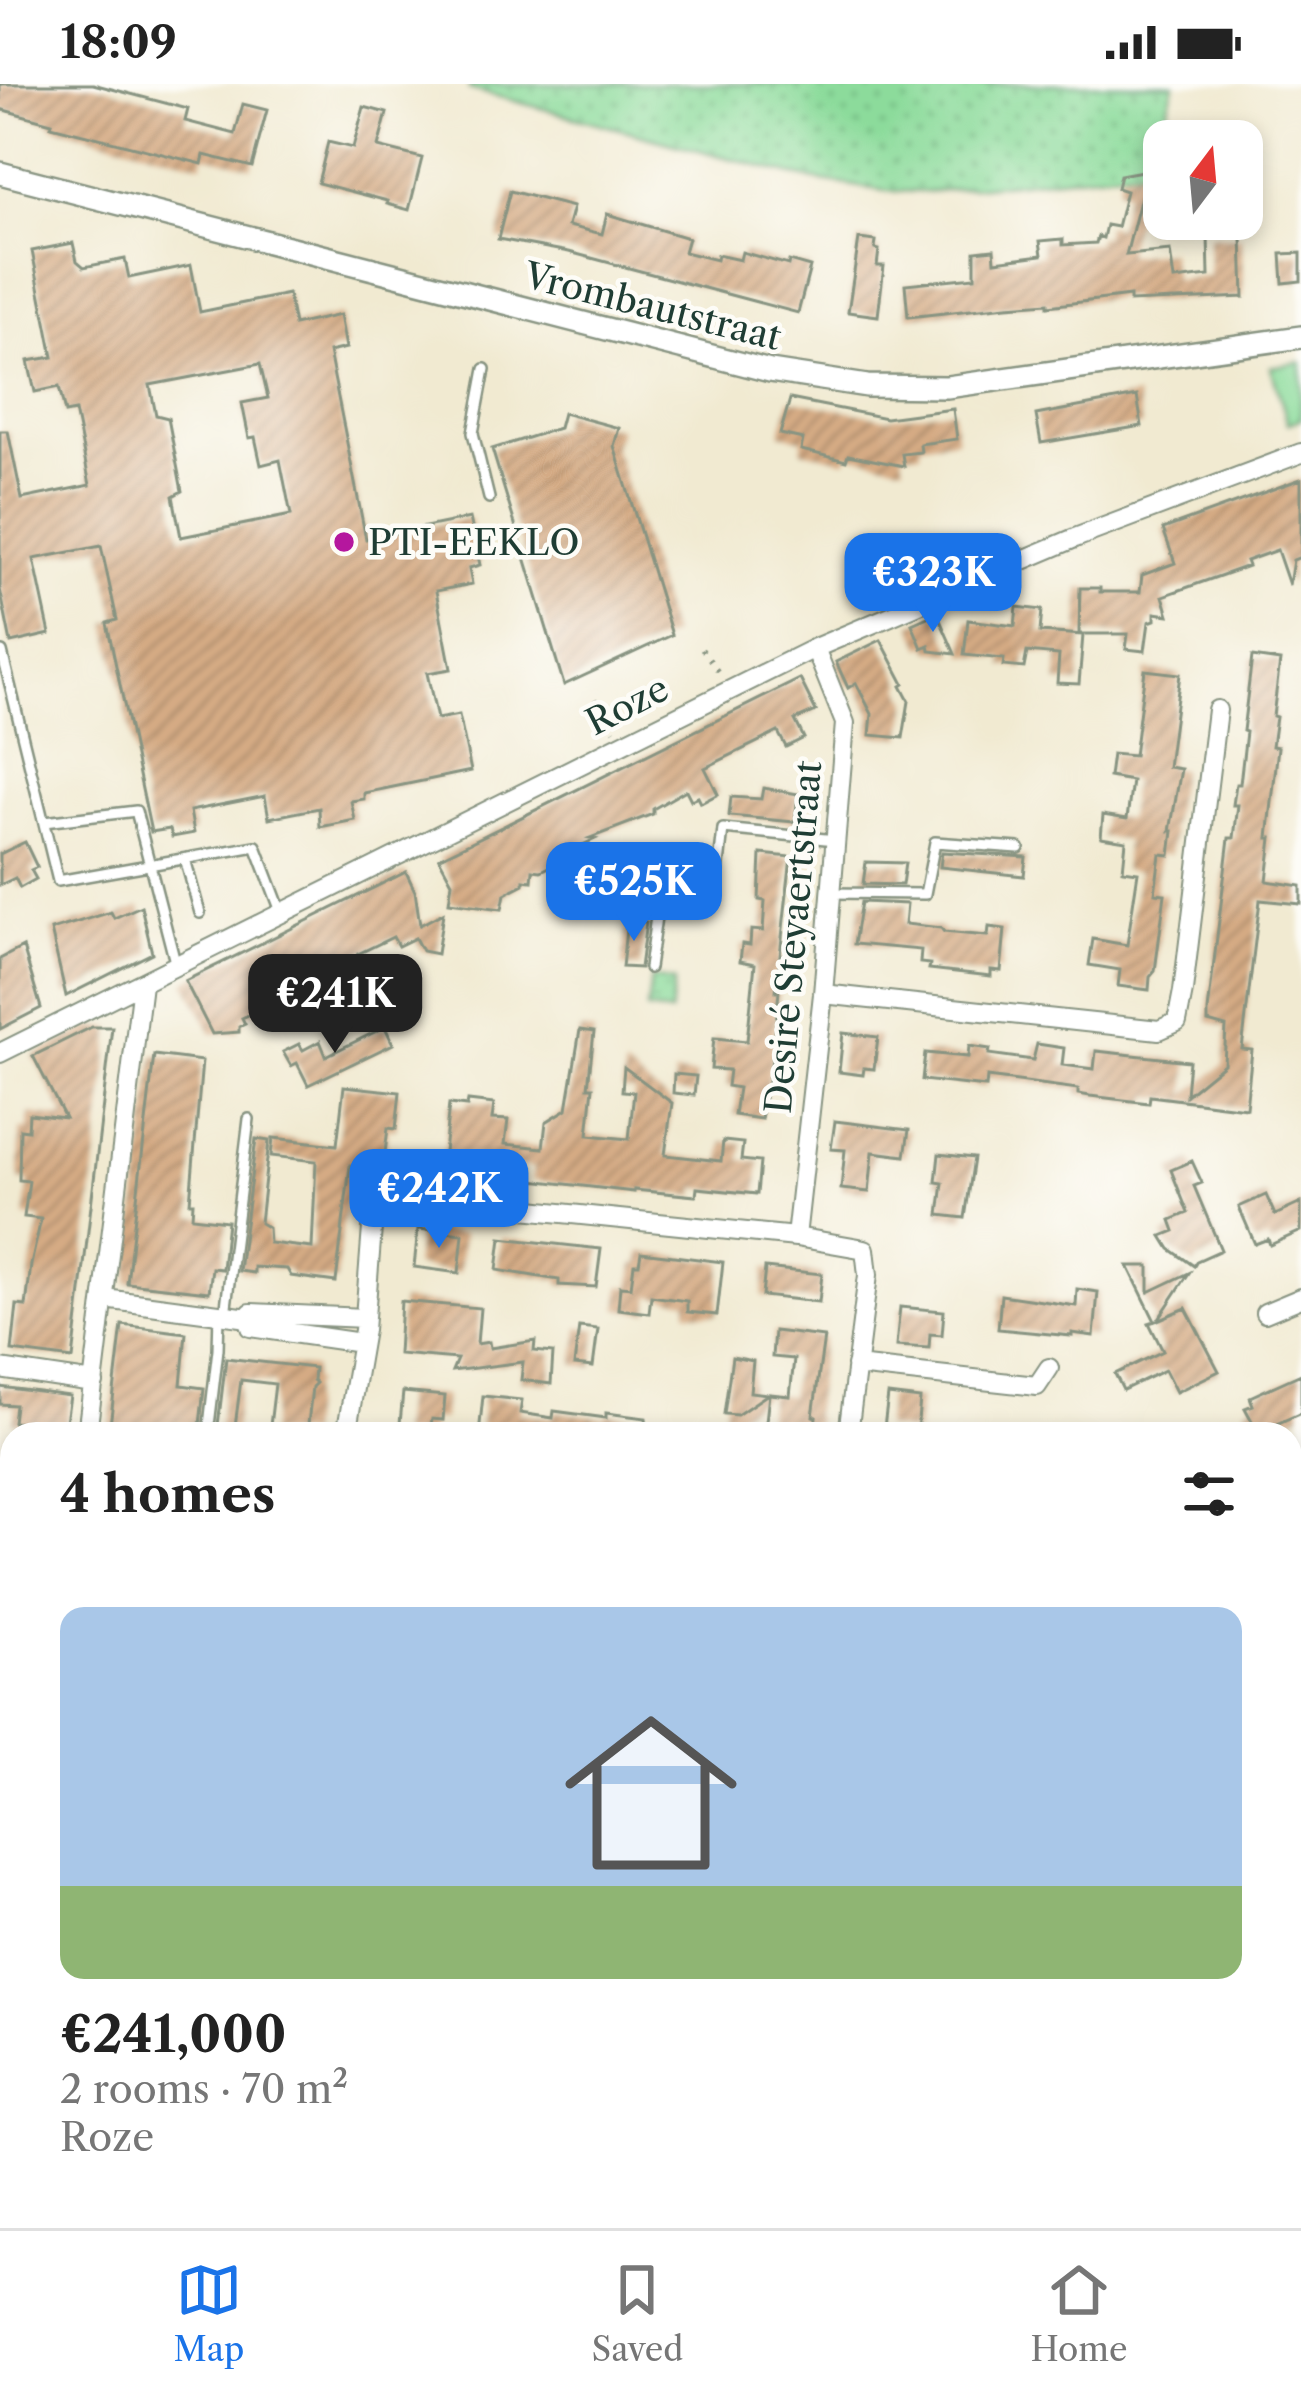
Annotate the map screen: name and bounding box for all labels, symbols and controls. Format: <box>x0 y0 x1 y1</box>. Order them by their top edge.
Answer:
text: 18:09 <box>60 14 177 70</box>
north arrow <box>1143 120 1263 240</box>
map controls <box>1143 120 1263 240</box>
street label: Vrombautstraat <box>519 253 786 359</box>
place label: PTI-EEKLO <box>368 520 579 564</box>
marker: PTI-EEKLO <box>331 529 357 555</box>
pin: €323K <box>849 533 1017 635</box>
text: €323K <box>871 548 995 596</box>
street label: Roze <box>578 666 676 744</box>
street label: Desiré Steyaertstraat <box>756 758 830 1115</box>
pin: €525K <box>550 842 718 944</box>
text: €525K <box>573 857 695 905</box>
pin: €241K <box>251 954 419 1056</box>
text: €241K <box>275 969 395 1017</box>
pin: €242K <box>355 1149 523 1251</box>
text: €242K <box>376 1164 502 1212</box>
icon: filters <box>1176 1461 1242 1527</box>
text: 4 homes <box>60 1463 275 1525</box>
icon: home <box>543 1685 759 1901</box>
text: €241,000 <box>60 2003 287 2065</box>
text: 2 rooms · 70 m² <box>60 2065 348 2113</box>
text: Roze <box>60 2113 154 2161</box>
tab: Map <box>174 2257 244 2370</box>
tab: Saved <box>592 2257 683 2370</box>
tab: Home <box>1030 2257 1127 2370</box>

